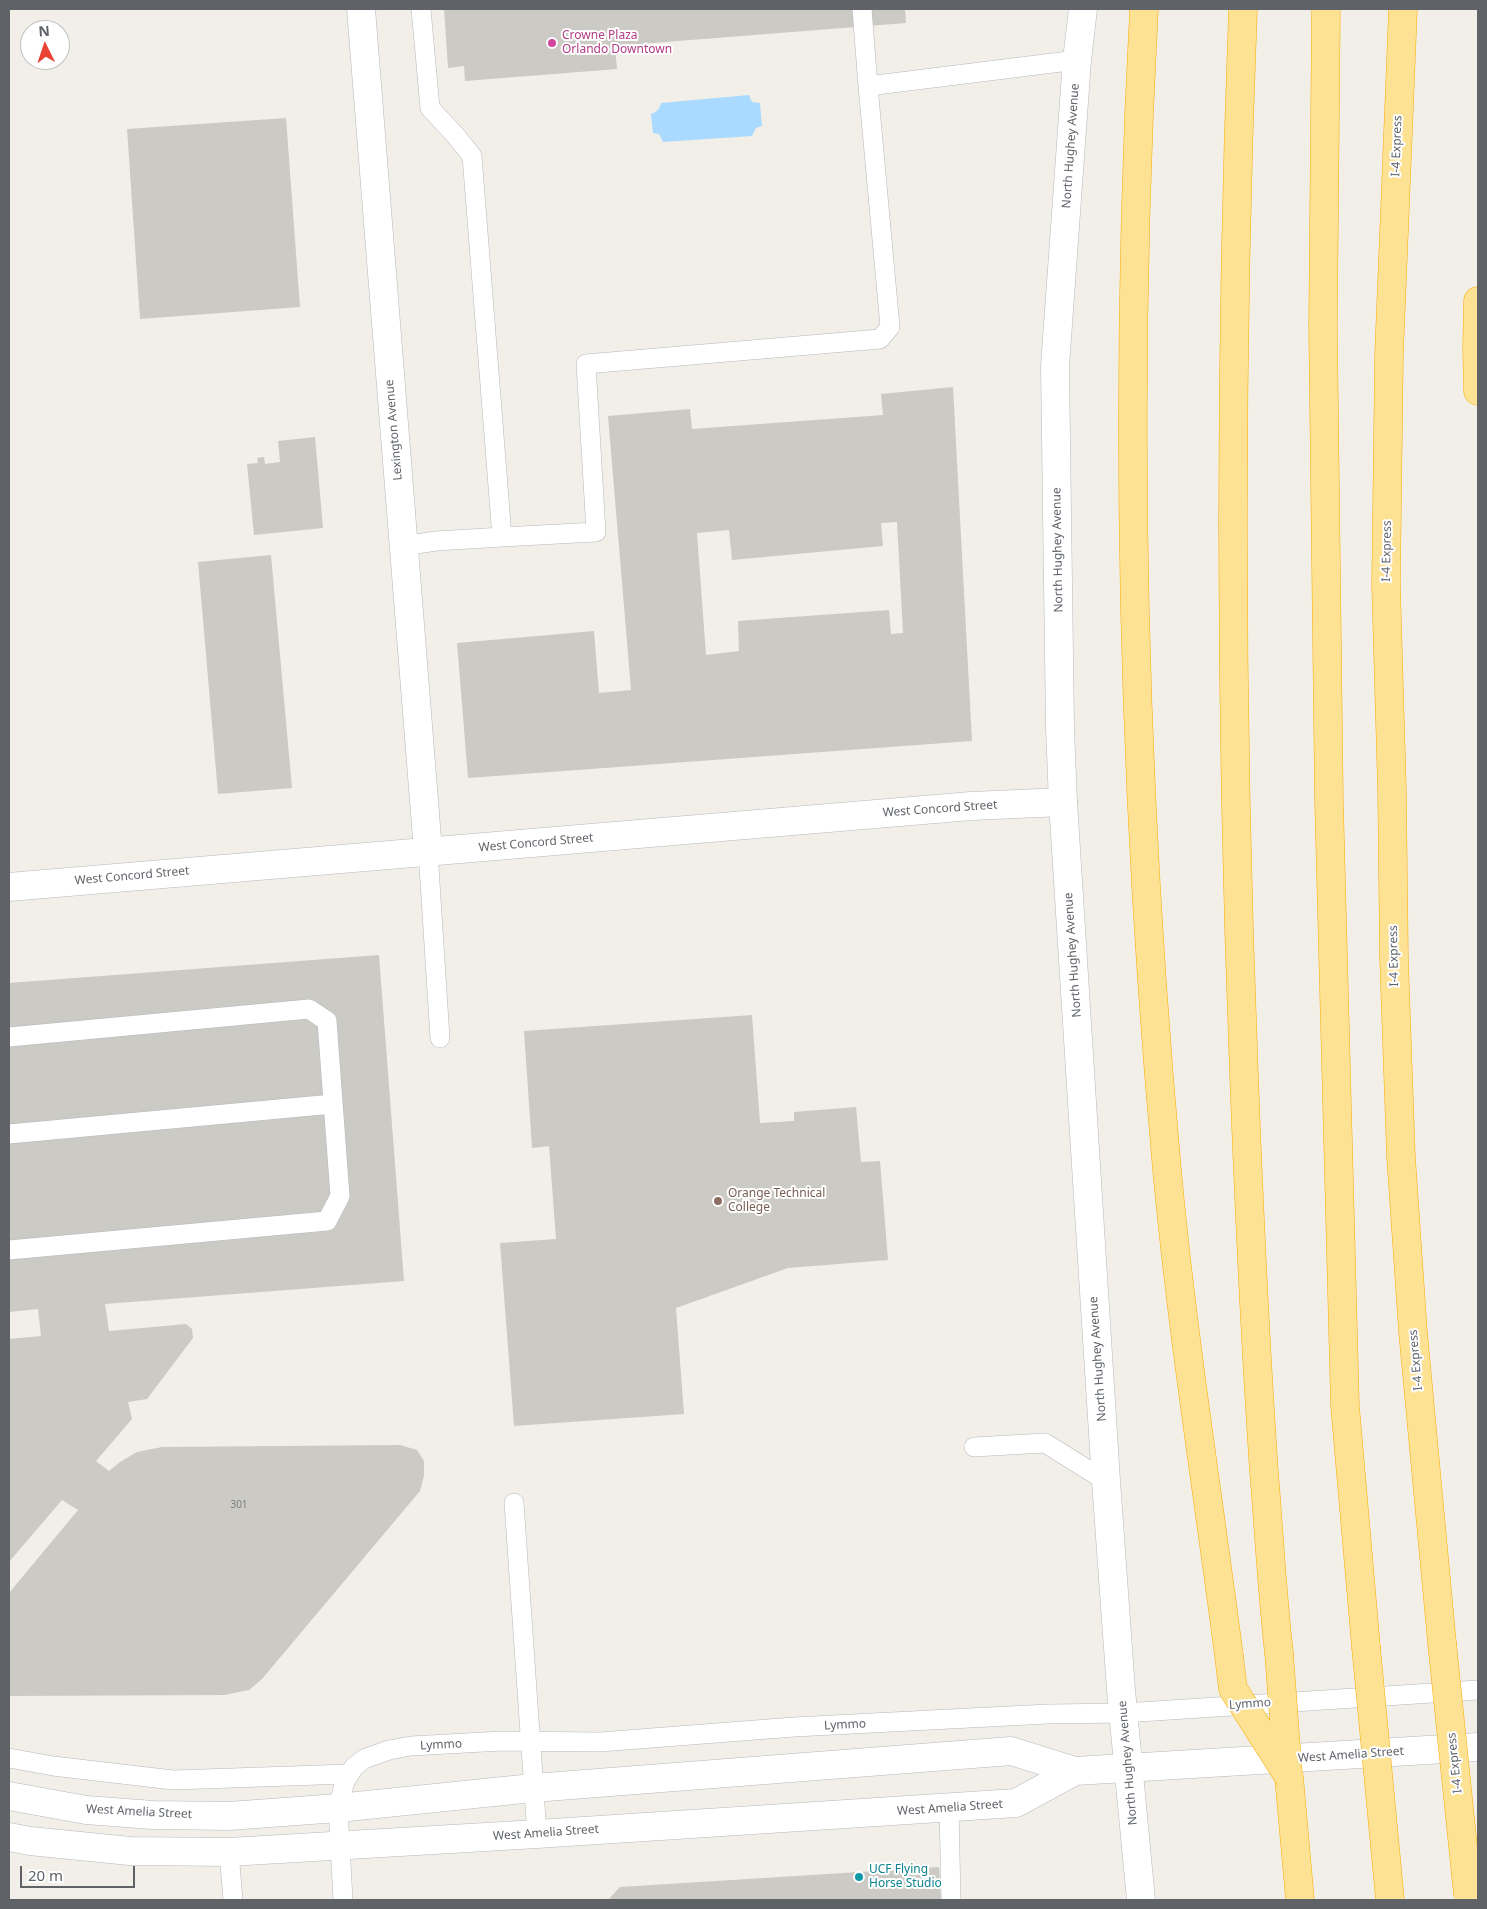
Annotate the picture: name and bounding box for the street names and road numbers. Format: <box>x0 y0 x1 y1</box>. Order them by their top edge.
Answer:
street label: North Hughey Avenue <box>1059 83 1083 209</box>
street label: I-4 Express <box>1389 115 1405 177</box>
street label: Lexington Avenue <box>382 379 406 481</box>
street label: North Hughey Avenue <box>1050 487 1066 613</box>
street label: I-4 Express <box>1379 520 1395 582</box>
street label: West Concord Street <box>882 798 998 820</box>
street label: West Concord Street <box>478 831 594 855</box>
street label: West Concord Street <box>74 864 190 888</box>
street label: North Hughey Avenue <box>1061 892 1085 1018</box>
street label: I-4 Express <box>1386 925 1402 987</box>
street label: North Hughey Avenue <box>1086 1296 1110 1422</box>
street label: I-4 Express <box>1406 1329 1426 1391</box>
street label: Lymmo <box>1228 1695 1272 1713</box>
street label: North Hughey Avenue <box>1115 1700 1141 1826</box>
street label: Lymmo <box>824 1717 866 1733</box>
street label: I-4 Express <box>1445 1732 1465 1794</box>
street label: Lymmo <box>420 1737 462 1753</box>
street label: West Amelia Street <box>1298 1744 1404 1766</box>
street label: West Amelia Street <box>897 1797 1003 1819</box>
street label: West Amelia Street <box>86 1802 192 1822</box>
street label: West Amelia Street <box>493 1822 599 1844</box>

